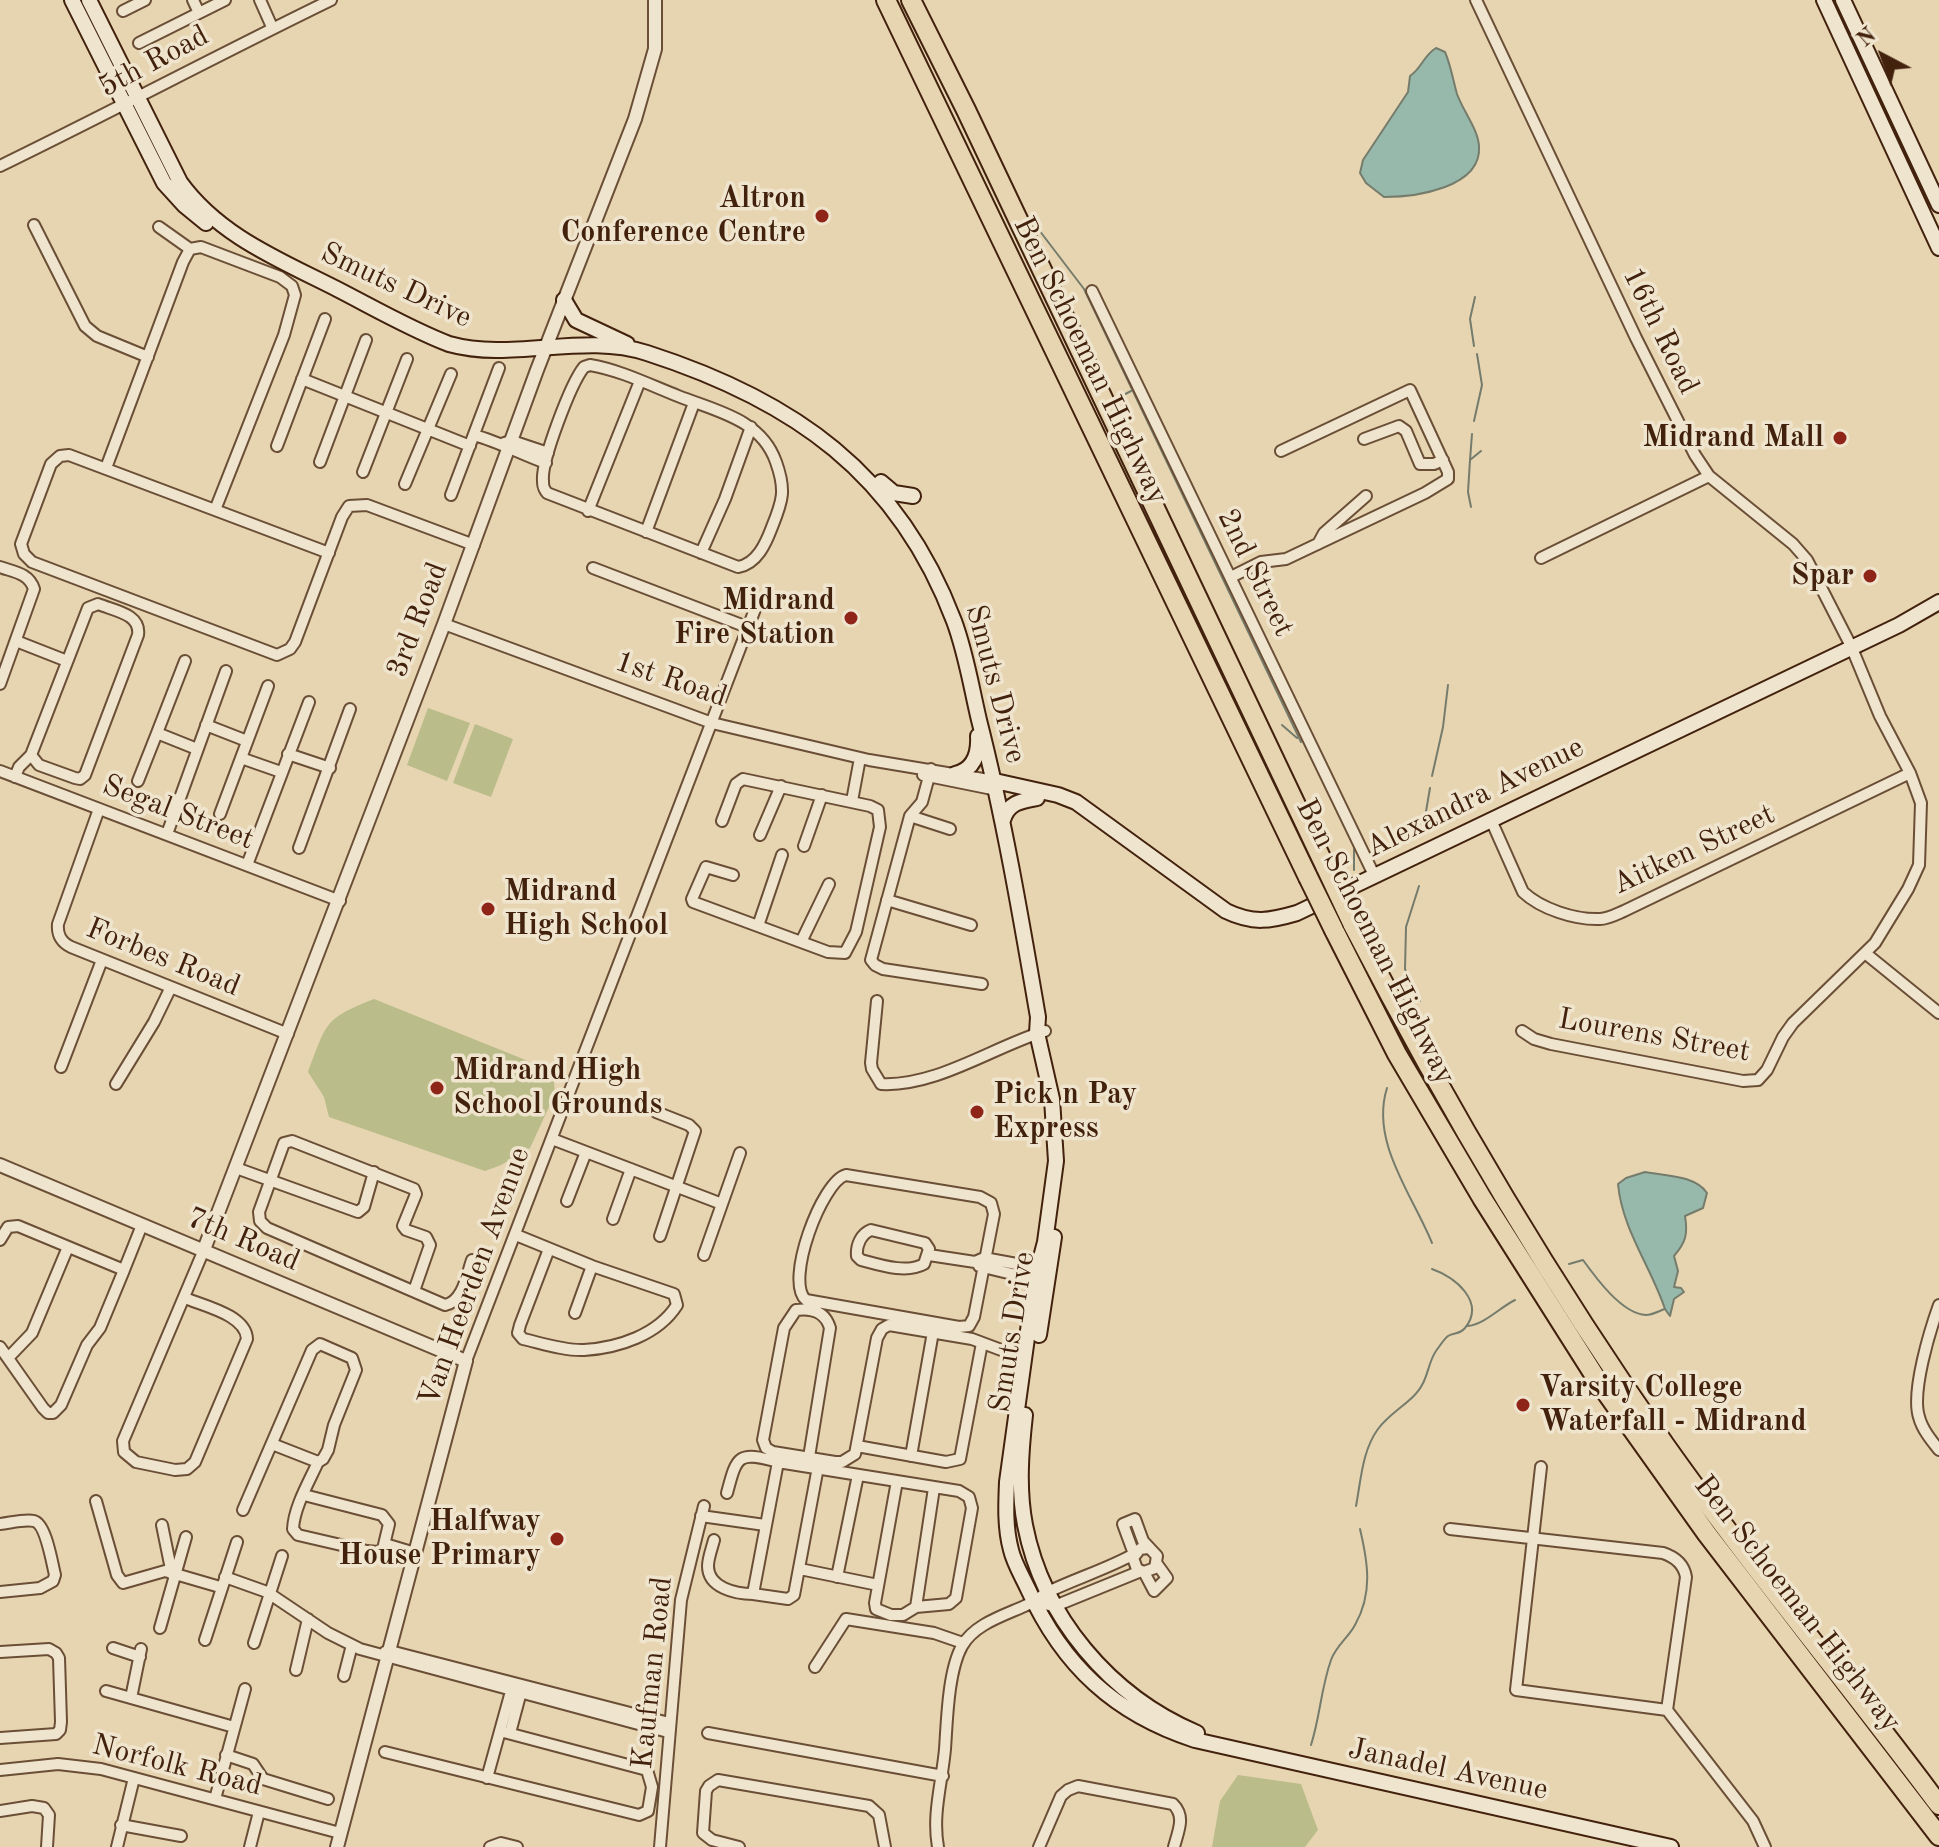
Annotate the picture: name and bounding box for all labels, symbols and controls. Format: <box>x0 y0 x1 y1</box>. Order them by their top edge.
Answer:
north arrow <box>1843 16 1923 96</box>
street label: 5th Road <box>93 18 215 106</box>
text: N <box>1854 24 1881 52</box>
place label: Altron Conference Centre <box>561 181 806 252</box>
marker: Altron Conference Centre <box>813 207 831 225</box>
street label: Ben Schoeman Highway <box>1005 211 1175 511</box>
street label: Smuts Drive <box>315 235 477 337</box>
street label: 16th Road <box>1614 262 1706 400</box>
place label: Midrand Mall <box>1642 420 1824 456</box>
marker: Midrand Mall <box>1831 429 1849 447</box>
street label: 2nd Street <box>1209 503 1301 643</box>
street label: 3rd Road <box>380 557 456 683</box>
place label: Spar <box>1791 558 1854 594</box>
marker: Spar <box>1861 567 1879 585</box>
place label: Midrand Fire Station <box>674 583 835 654</box>
street label: Smuts Drive <box>957 601 1033 767</box>
marker: Midrand Fire Station <box>842 609 860 627</box>
street label: 1st Road <box>610 644 732 716</box>
street label: Alexandra Avenue <box>1360 730 1590 866</box>
street label: Segal Street <box>97 768 259 858</box>
street label: Ben Schoeman Highway <box>1287 793 1463 1091</box>
street label: Aitken Street <box>1607 797 1781 903</box>
place label: Midrand High School <box>504 874 668 944</box>
marker: Midrand High School <box>479 900 497 918</box>
street label: Forbes Road <box>81 911 245 1005</box>
street label: Lourens Street <box>1555 1001 1753 1071</box>
place label: Midrand High School Grounds <box>453 1053 662 1124</box>
place label: Pick n Pay Express <box>993 1077 1137 1148</box>
marker: Midrand High School Grounds <box>428 1079 446 1097</box>
marker: Pick n Pay Express <box>968 1103 986 1121</box>
street label: Van Heerden Avenue <box>411 1143 539 1411</box>
street label: 7th Road <box>181 1200 305 1280</box>
street label: Smuts Drive <box>983 1249 1043 1415</box>
place label: Varsity College Waterfall - Midrand <box>1539 1370 1807 1440</box>
marker: Varsity College Waterfall - Midrand <box>1514 1396 1532 1414</box>
street label: Ben Schoeman Highway <box>1686 1468 1908 1740</box>
place label: Halfway House Primary <box>338 1504 541 1574</box>
marker: Halfway House Primary <box>548 1530 566 1548</box>
street label: Kaufman Road <box>625 1575 681 1771</box>
street label: Norfolk Road <box>88 1727 266 1805</box>
street label: Janadel Avenue <box>1345 1731 1551 1809</box>

